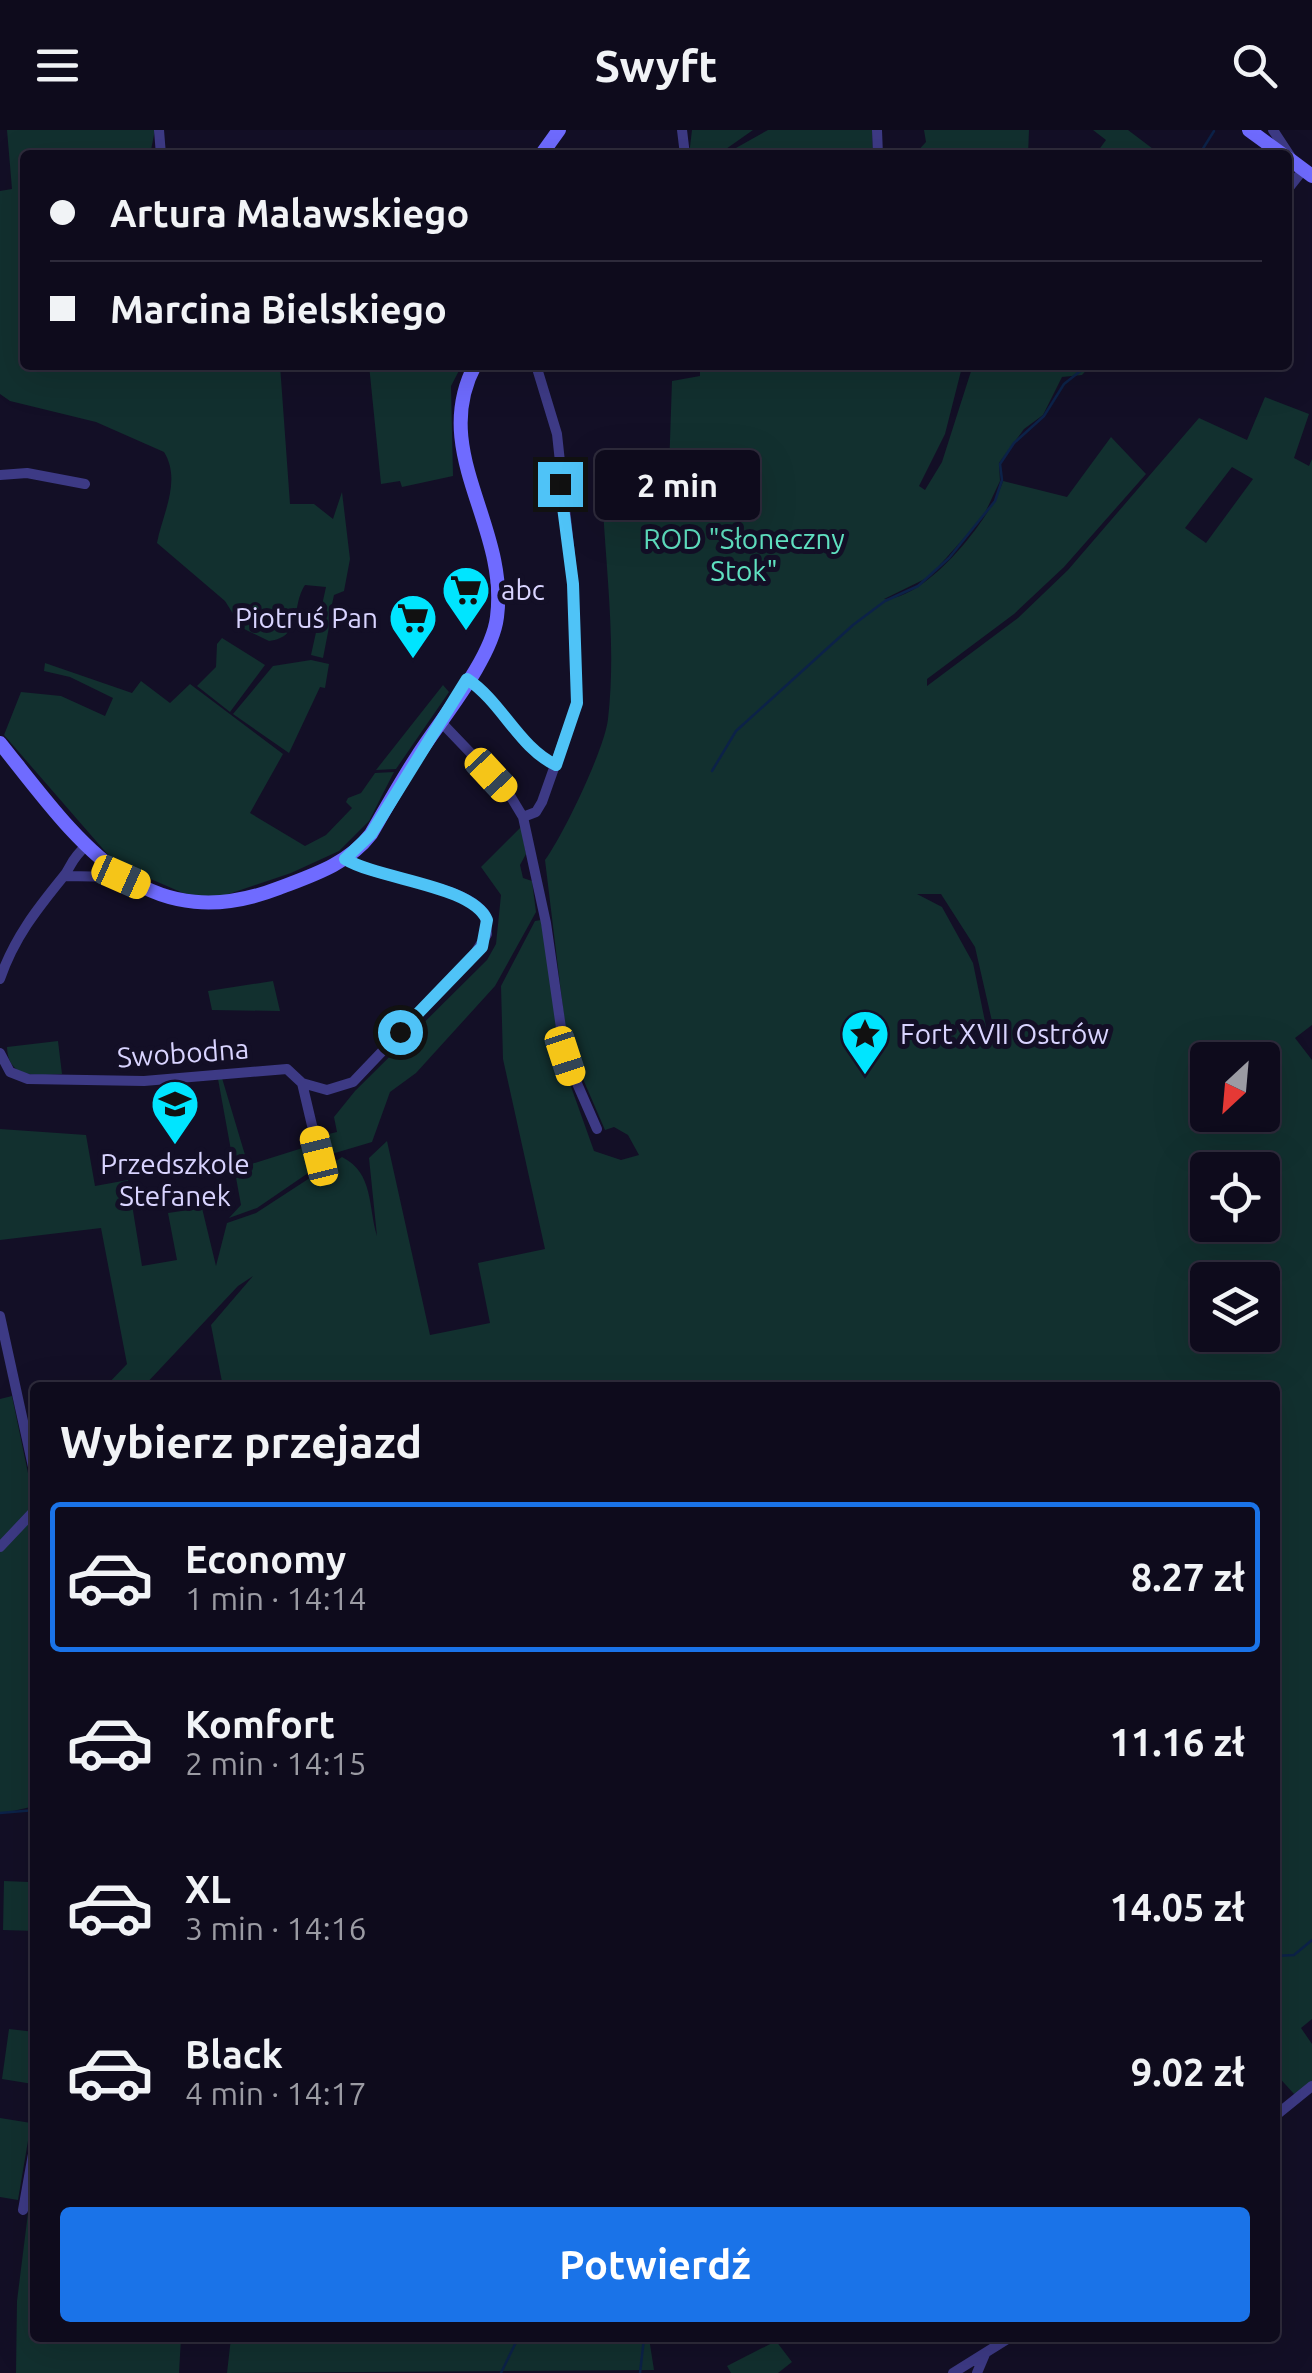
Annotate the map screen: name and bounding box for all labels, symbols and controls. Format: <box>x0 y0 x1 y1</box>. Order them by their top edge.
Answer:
icon: menu <box>30 38 85 93</box>
icon: search <box>1227 38 1282 93</box>
text: Swyft <box>594 40 718 91</box>
text: Artura Malawskiego <box>110 192 469 234</box>
text: Marcina Bielskiego <box>110 288 447 330</box>
callout: 2 min <box>595 449 760 519</box>
route end <box>538 462 583 507</box>
text: 2 min <box>637 467 718 503</box>
park label: ROD "Słoneczny Stok" <box>643 523 845 586</box>
supermarket icon: abc <box>440 564 492 632</box>
place label: abc <box>501 574 545 605</box>
supermarket icon: Piotruś Pan <box>387 592 439 660</box>
place label: Piotruś Pan <box>235 602 378 633</box>
car <box>460 743 522 807</box>
car <box>87 851 155 903</box>
place icon: Fort XVII Ostrów <box>839 1008 891 1076</box>
route start <box>378 1010 423 1055</box>
place label: Fort XVII Ostrów <box>900 1018 1109 1049</box>
car <box>541 1023 589 1089</box>
street label: Swobodna <box>116 1032 250 1073</box>
north arrow <box>1190 1042 1280 1132</box>
map controls <box>1190 1042 1280 1352</box>
school or university icon: Przedszkole Stefanek <box>149 1078 201 1146</box>
car <box>297 1123 341 1189</box>
place label: Przedszkole Stefanek <box>100 1148 250 1211</box>
button: locate <box>1190 1152 1280 1242</box>
button: layers <box>1190 1262 1280 1352</box>
text: Wybierz przejazd <box>60 1416 422 1467</box>
icon: car <box>65 1532 155 1622</box>
text: Economy <box>185 1538 346 1580</box>
text: 8.27 zł <box>1131 1556 1245 1598</box>
text: 1 min · 14:14 <box>185 1580 367 1616</box>
icon: car <box>65 1697 155 1787</box>
text: Komfort <box>185 1703 335 1745</box>
text: 11.16 zł <box>1109 1721 1245 1763</box>
text: 2 min · 14:15 <box>185 1745 367 1781</box>
icon: car <box>65 1862 155 1952</box>
text: XL <box>185 1868 231 1910</box>
text: 14.05 zł <box>1109 1886 1245 1928</box>
text: 3 min · 14:16 <box>185 1910 367 1946</box>
icon: car <box>65 2027 155 2117</box>
text: Black <box>185 2033 283 2075</box>
text: 9.02 zł <box>1131 2051 1245 2093</box>
text: 4 min · 14:17 <box>185 2075 367 2111</box>
button: Potwierdź <box>60 2207 1250 2322</box>

